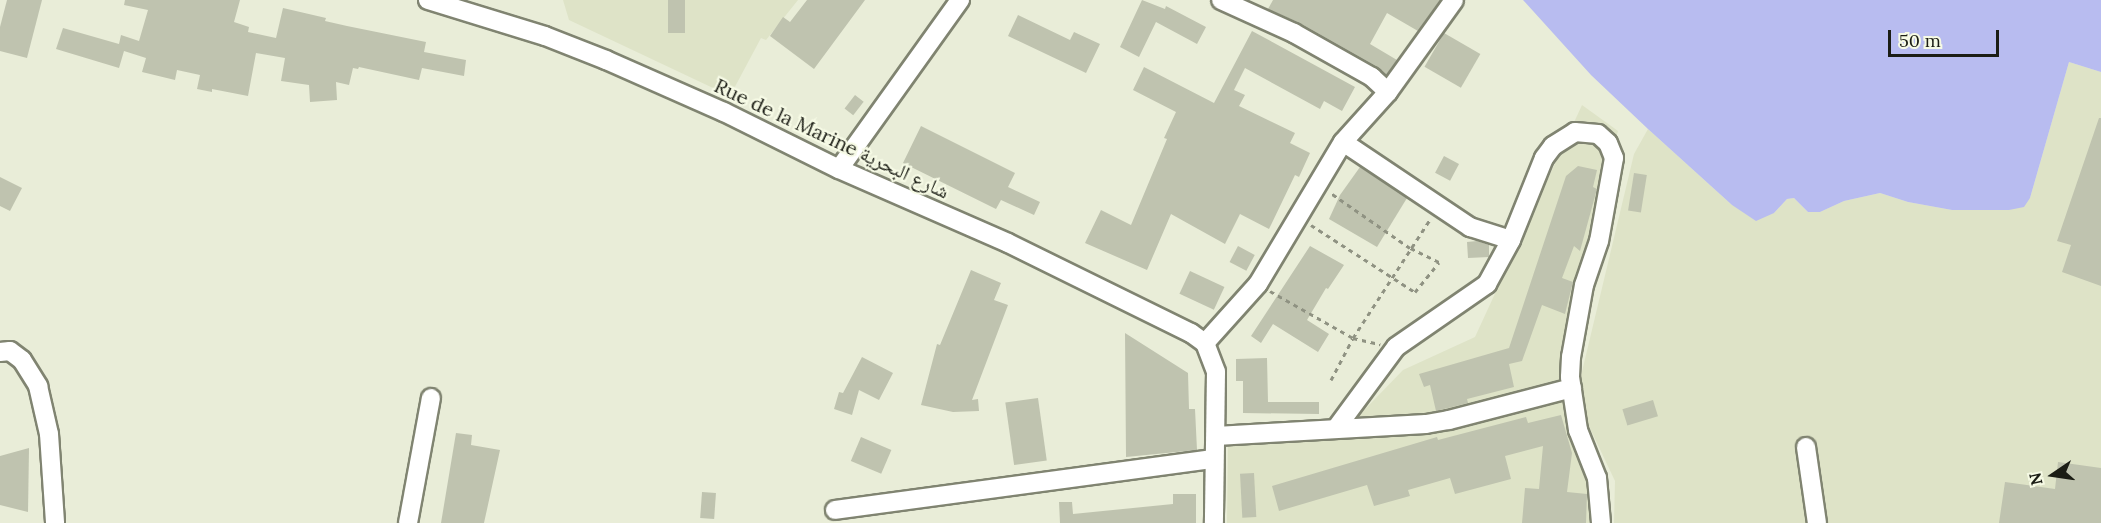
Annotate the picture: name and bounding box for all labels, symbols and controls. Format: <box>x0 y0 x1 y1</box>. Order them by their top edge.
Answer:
scale bar <box>1891 18 2002 56</box>
text: 50 m <box>1899 29 1941 52</box>
street label: Rue de la Marine شارع البحرية <box>711 73 953 203</box>
north arrow <box>2023 445 2083 505</box>
text: N <box>2024 471 2047 487</box>

